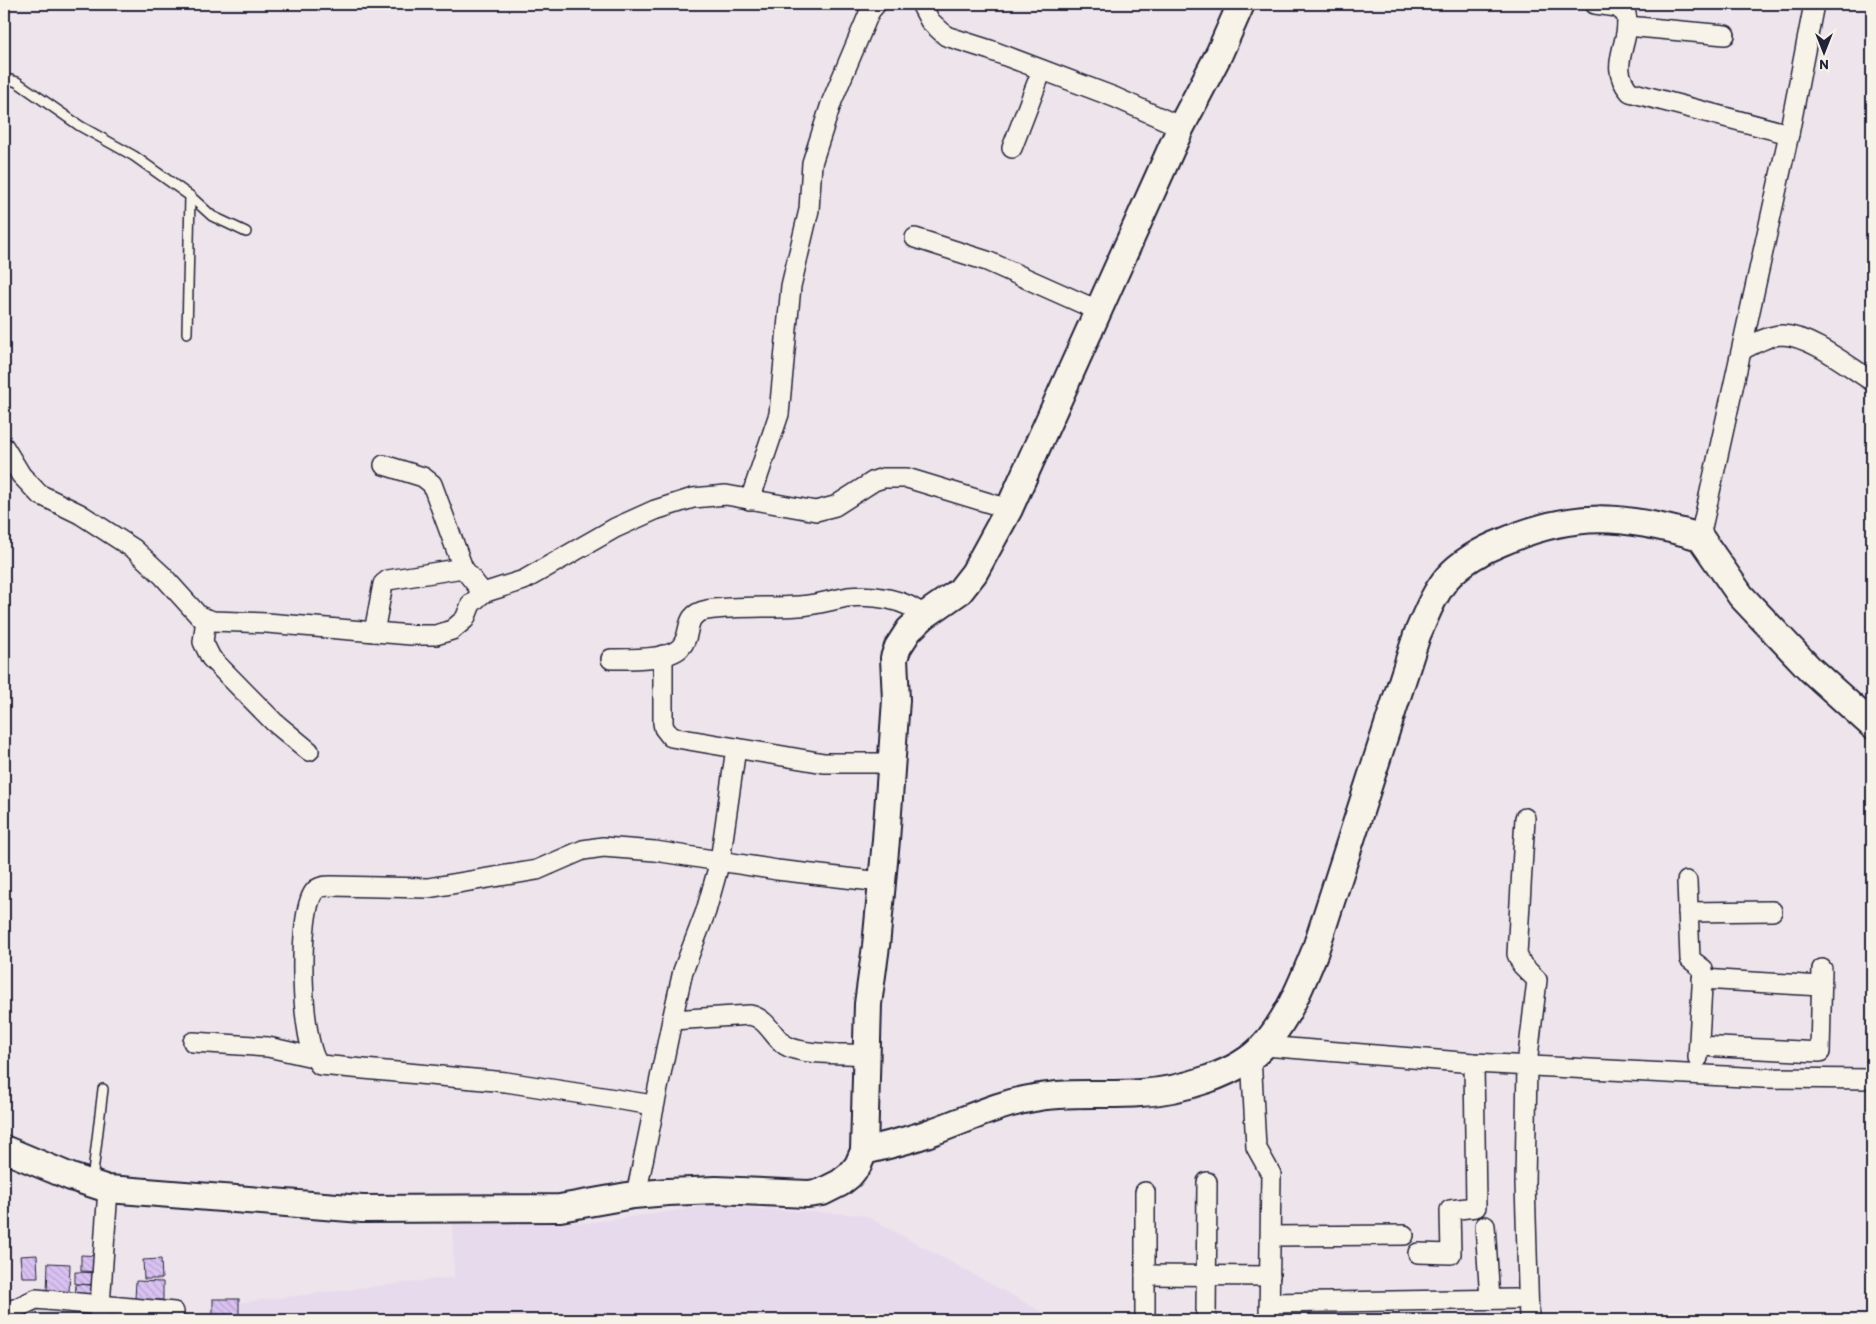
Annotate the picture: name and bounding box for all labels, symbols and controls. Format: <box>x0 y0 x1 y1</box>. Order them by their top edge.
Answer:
north arrow <box>1798 28 1848 78</box>
text: N <box>1819 56 1829 73</box>

